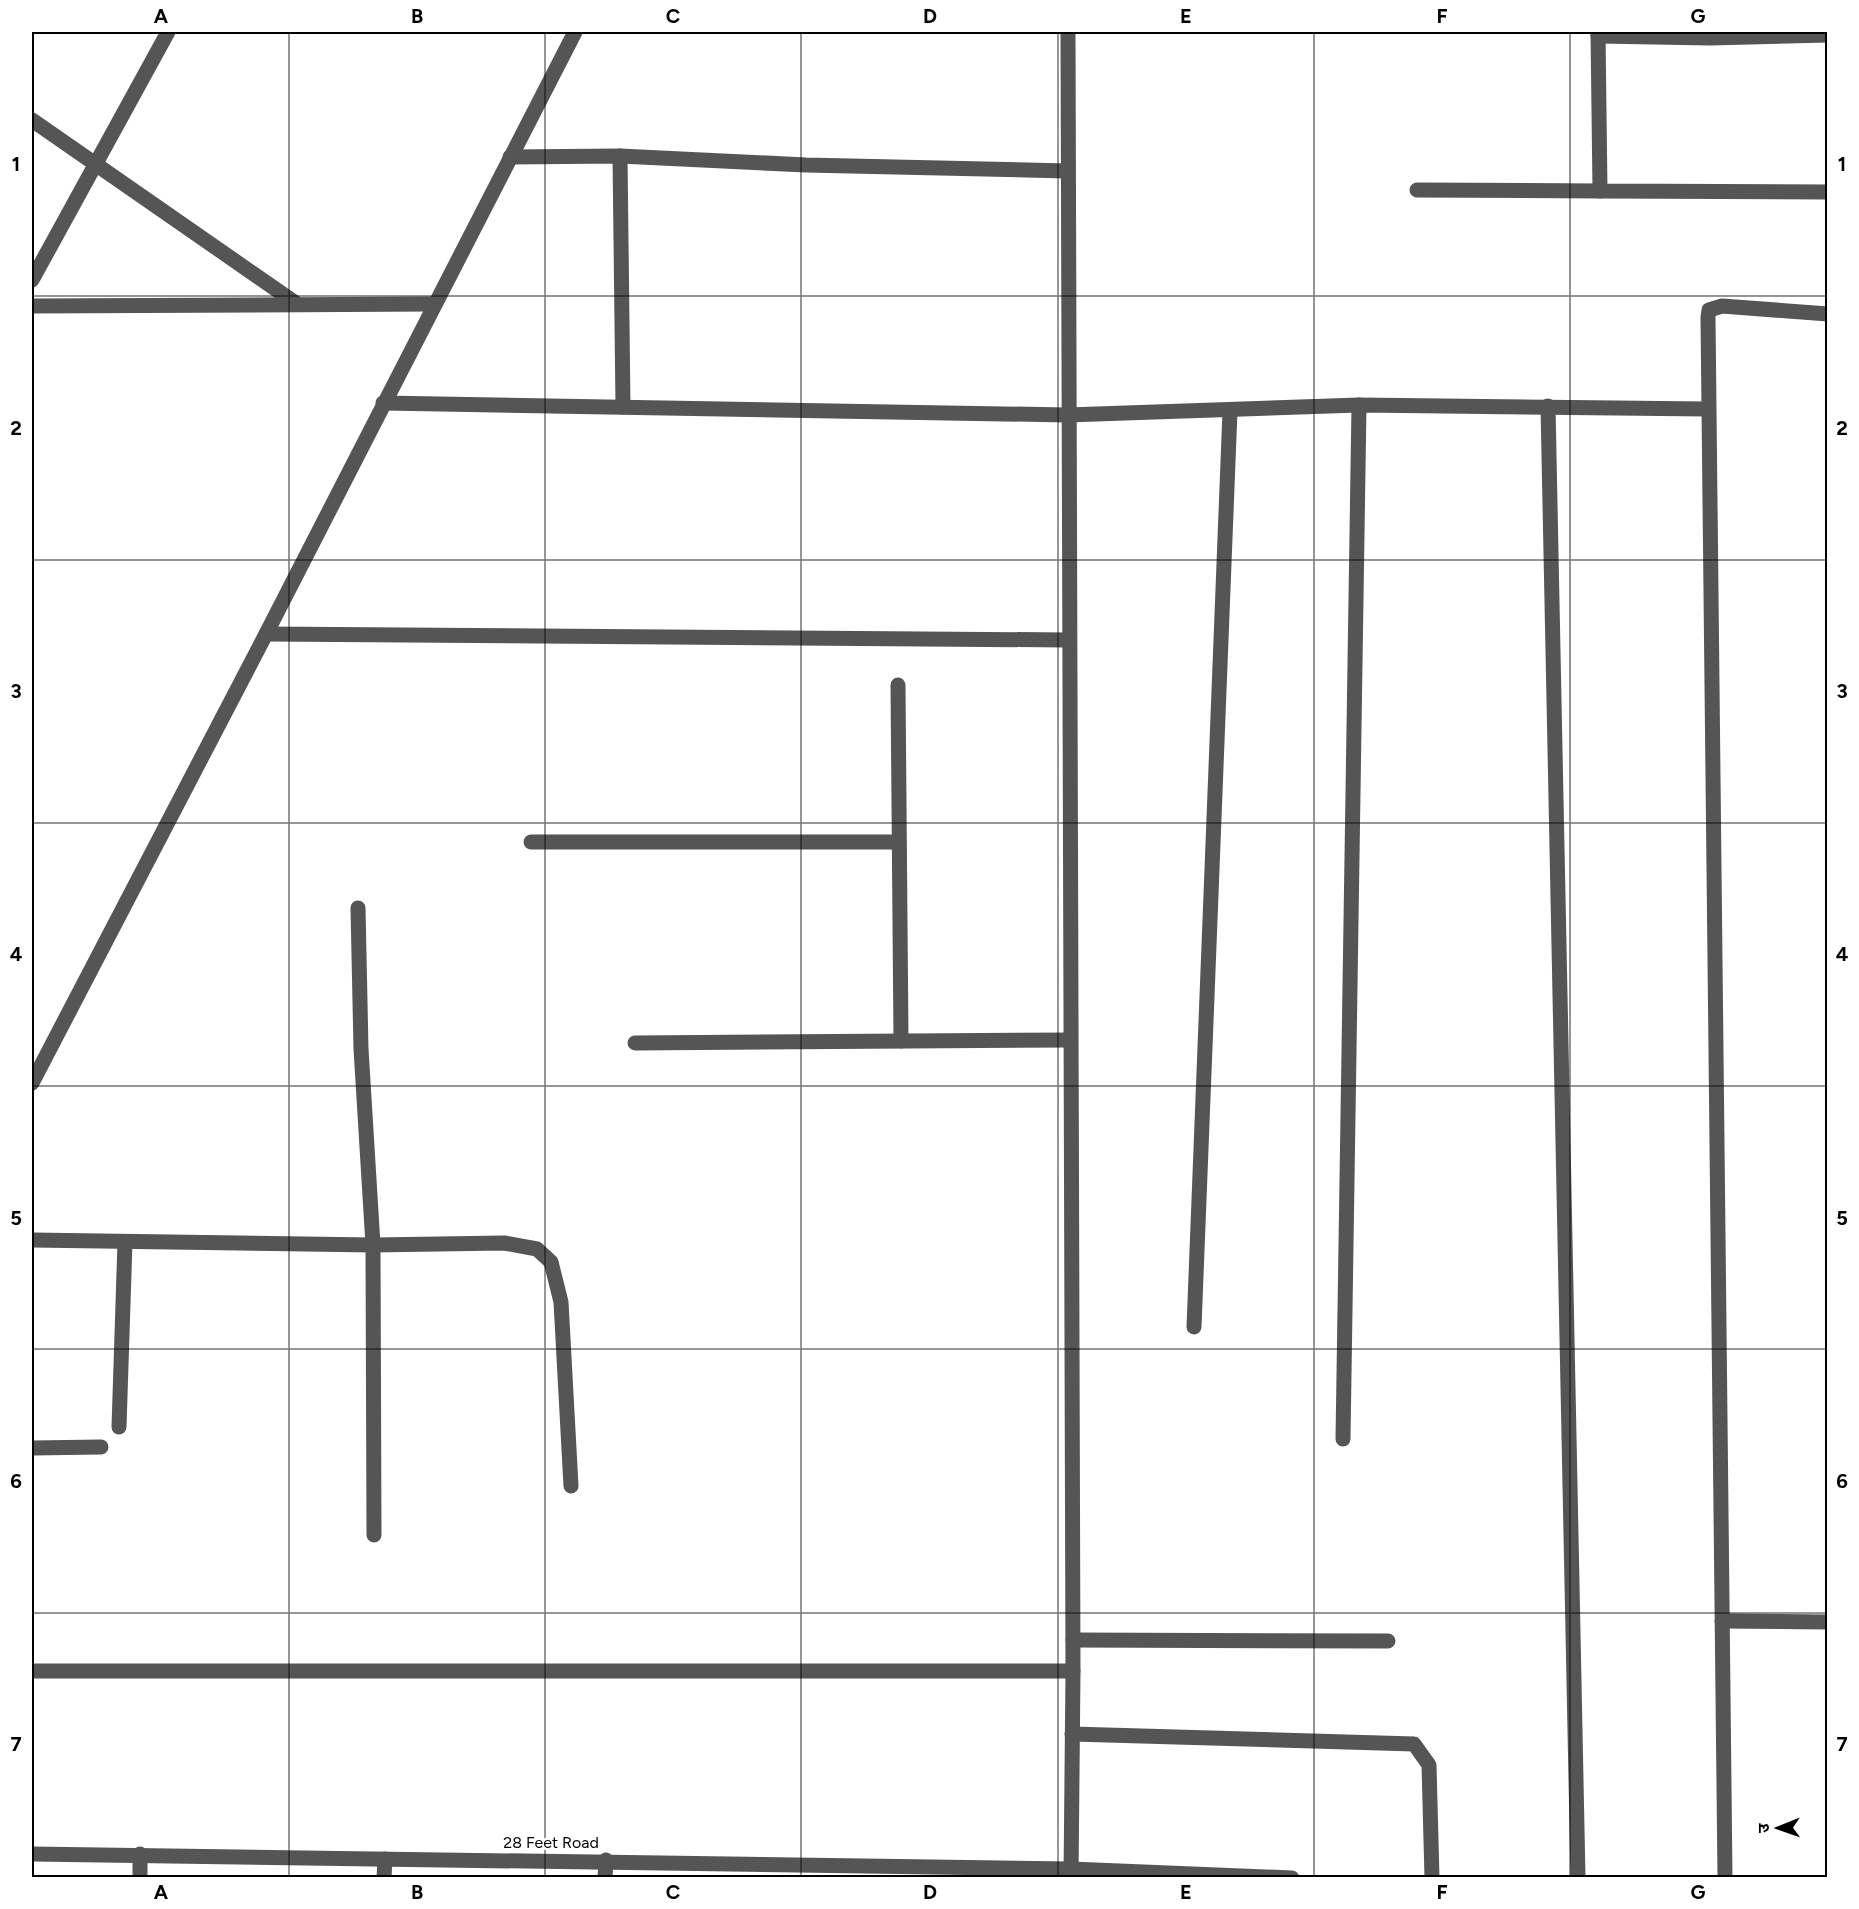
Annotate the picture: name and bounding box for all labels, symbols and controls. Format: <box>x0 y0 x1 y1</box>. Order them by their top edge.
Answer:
text: A <box>154 4 169 28</box>
text: B <box>411 4 423 28</box>
text: C <box>666 4 680 28</box>
text: D <box>923 4 937 28</box>
text: E <box>1180 4 1192 28</box>
text: F <box>1436 4 1448 28</box>
text: G <box>1691 4 1706 28</box>
text: 1 <box>12 152 20 176</box>
text: 1 <box>1838 152 1846 176</box>
text: 2 <box>10 416 22 440</box>
text: 2 <box>1836 416 1848 440</box>
text: 3 <box>10 679 22 703</box>
text: 3 <box>1836 679 1848 703</box>
text: 4 <box>10 942 23 966</box>
text: 4 <box>1836 942 1849 966</box>
text: 5 <box>10 1206 22 1230</box>
text: 5 <box>1836 1206 1848 1230</box>
text: 6 <box>10 1469 22 1493</box>
text: 6 <box>1836 1469 1848 1493</box>
text: 7 <box>10 1732 22 1756</box>
text: 7 <box>1836 1732 1848 1756</box>
north arrow <box>1748 1798 1808 1858</box>
text: उ <box>1754 1823 1773 1833</box>
street label: 28 Feet Road <box>503 1833 599 1852</box>
text: A <box>154 1880 169 1904</box>
text: B <box>411 1880 423 1904</box>
text: C <box>666 1880 680 1904</box>
text: D <box>923 1880 937 1904</box>
text: E <box>1180 1880 1192 1904</box>
text: F <box>1436 1880 1448 1904</box>
text: G <box>1691 1880 1706 1904</box>

